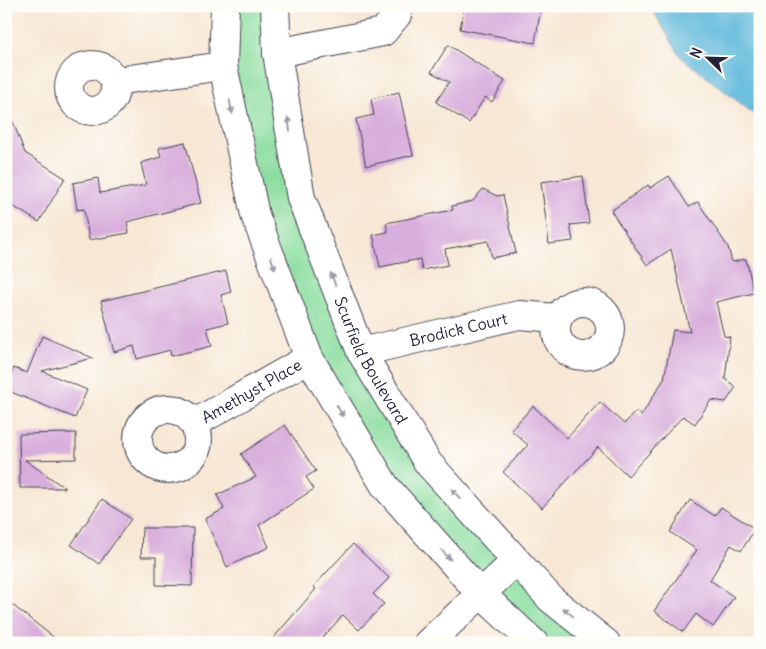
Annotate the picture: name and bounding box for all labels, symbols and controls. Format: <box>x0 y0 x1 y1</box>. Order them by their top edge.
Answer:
north arrow <box>684 32 734 82</box>
text: N <box>686 45 706 61</box>
one-way arrow <box>228 99 236 115</box>
one-way arrow <box>284 115 292 131</box>
one-way arrow <box>269 256 277 271</box>
one-way arrow <box>329 272 336 287</box>
street label: Scurfield Boulevard <box>330 294 412 428</box>
street label: Brodick Court <box>408 308 510 350</box>
street label: Amethyst Place <box>198 354 305 427</box>
one-way arrow <box>336 403 344 418</box>
one-way arrow <box>451 488 462 501</box>
one-way arrow <box>440 549 451 561</box>
one-way arrow <box>562 607 575 618</box>

